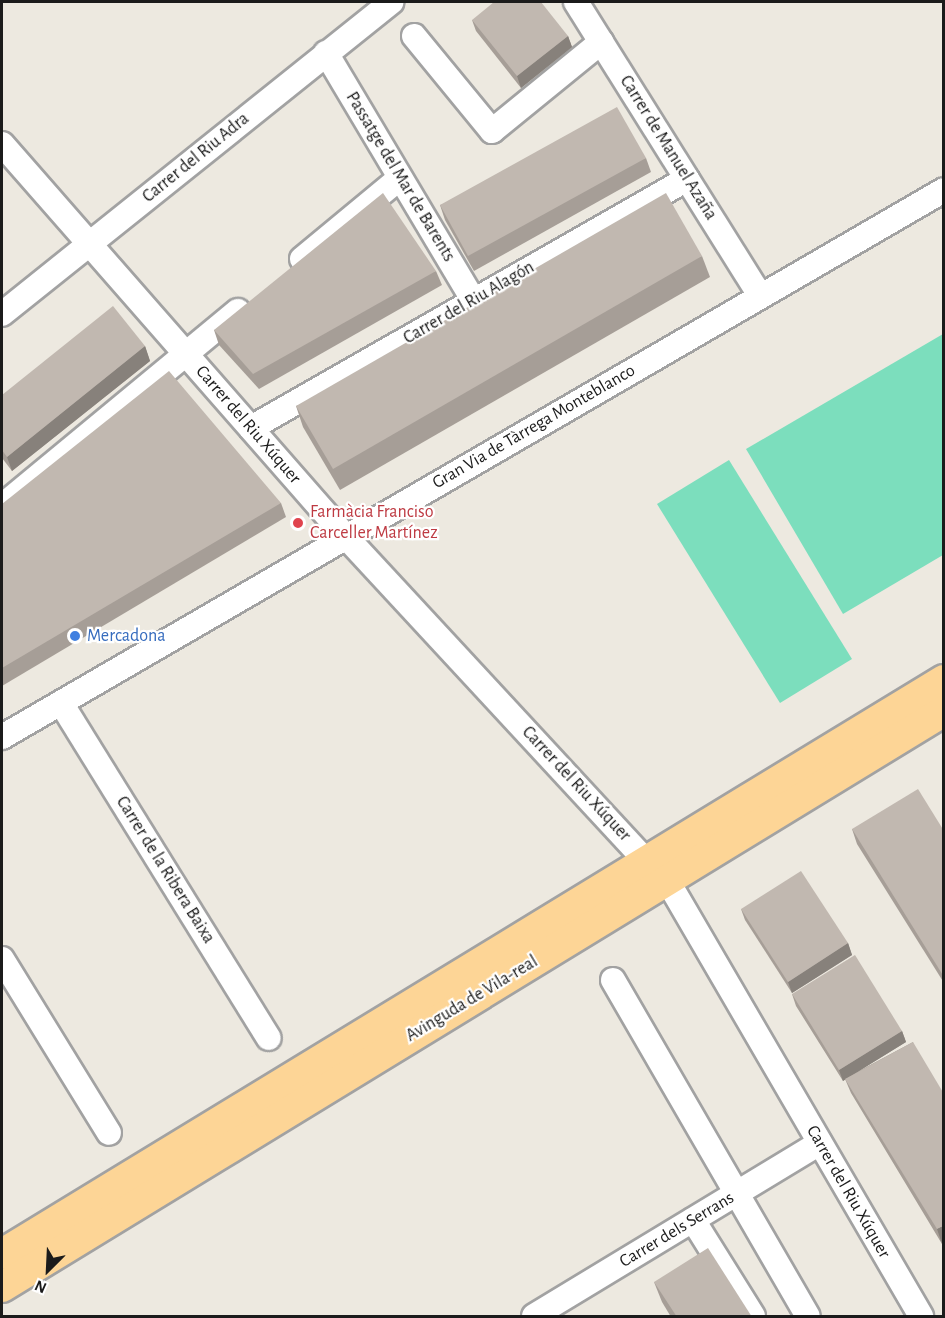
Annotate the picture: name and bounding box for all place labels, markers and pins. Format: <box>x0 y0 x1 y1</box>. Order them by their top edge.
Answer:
place label: Farmàcia Franciso Carceller Martínez <box>310 502 438 544</box>
marker: Farmàcia Franciso Carceller Martínez <box>291 516 305 530</box>
place label: Mercadona <box>87 625 166 647</box>
marker: Mercadona <box>68 629 82 643</box>

